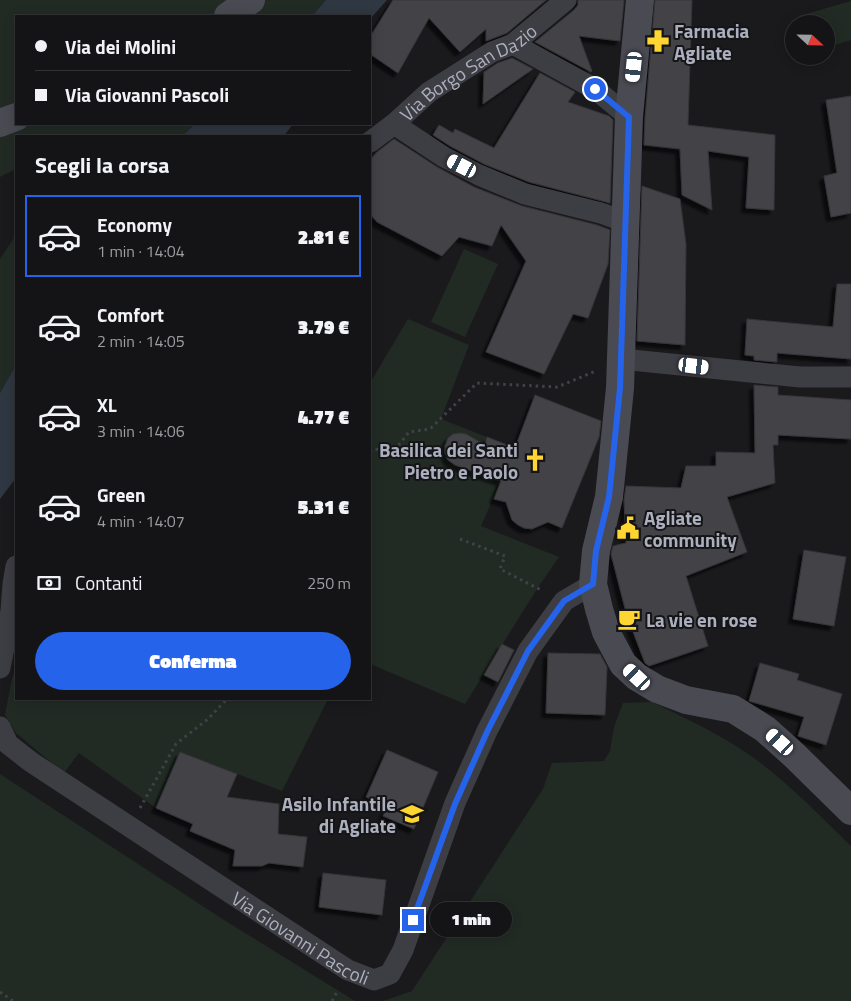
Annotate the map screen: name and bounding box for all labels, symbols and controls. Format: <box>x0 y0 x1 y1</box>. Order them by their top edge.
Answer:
north arrow <box>785 15 835 65</box>
map controls <box>785 15 835 65</box>
street label: Via Borgo San Dazio <box>392 16 543 127</box>
place label: Farmacia Agliate <box>674 16 750 67</box>
pharmacy icon: Farmacia Agliate <box>645 28 671 54</box>
text: Via dei Molini <box>65 32 176 61</box>
car <box>624 51 643 83</box>
route start <box>584 78 606 100</box>
text: Via Giovanni Pascoli <box>65 80 229 109</box>
text: Scegli la corsa <box>35 148 169 182</box>
car <box>445 153 478 179</box>
text: Economy <box>97 210 172 239</box>
icon: car <box>37 214 82 259</box>
text: 2.81 € <box>298 222 349 251</box>
text: 1 min · 14:04 <box>97 239 185 263</box>
text: Comfort <box>97 300 164 329</box>
icon: car <box>37 304 82 349</box>
text: 3.79 € <box>298 312 349 341</box>
text: 2 min · 14:05 <box>97 329 185 353</box>
car <box>678 357 709 375</box>
text: XL <box>97 390 117 419</box>
icon: car <box>37 394 82 439</box>
text: 4.77 € <box>298 402 349 431</box>
text: 3 min · 14:06 <box>97 419 185 443</box>
place label: Basilica dei Santi Pietro e Paolo <box>379 435 518 486</box>
church icon: Basilica dei Santi Pietro e Paolo <box>522 447 548 473</box>
text: Green <box>97 480 146 509</box>
icon: car <box>37 484 82 529</box>
text: 5.31 € <box>298 492 349 521</box>
place label: Agliate community <box>644 503 737 554</box>
text: 4 min · 14:07 <box>97 509 185 533</box>
public building icon: Agliate community <box>615 515 641 541</box>
text: Contanti <box>75 568 143 597</box>
icon: cash <box>35 569 63 597</box>
text: 250 m <box>307 571 351 595</box>
place label: La vie en rose <box>646 605 758 634</box>
cafe icon: La vie en rose <box>616 606 642 632</box>
button: Conferma <box>35 632 351 690</box>
car <box>620 661 653 693</box>
car <box>763 726 796 758</box>
place label: Asilo Infantile di Agliate <box>282 789 396 840</box>
school or university icon: Asilo Infantile di Agliate <box>399 801 425 827</box>
street label: Via Giovanni Pascoli <box>226 883 374 991</box>
callout: 1 min <box>430 902 513 938</box>
text: 1 min <box>451 907 491 931</box>
route end <box>402 909 424 931</box>

